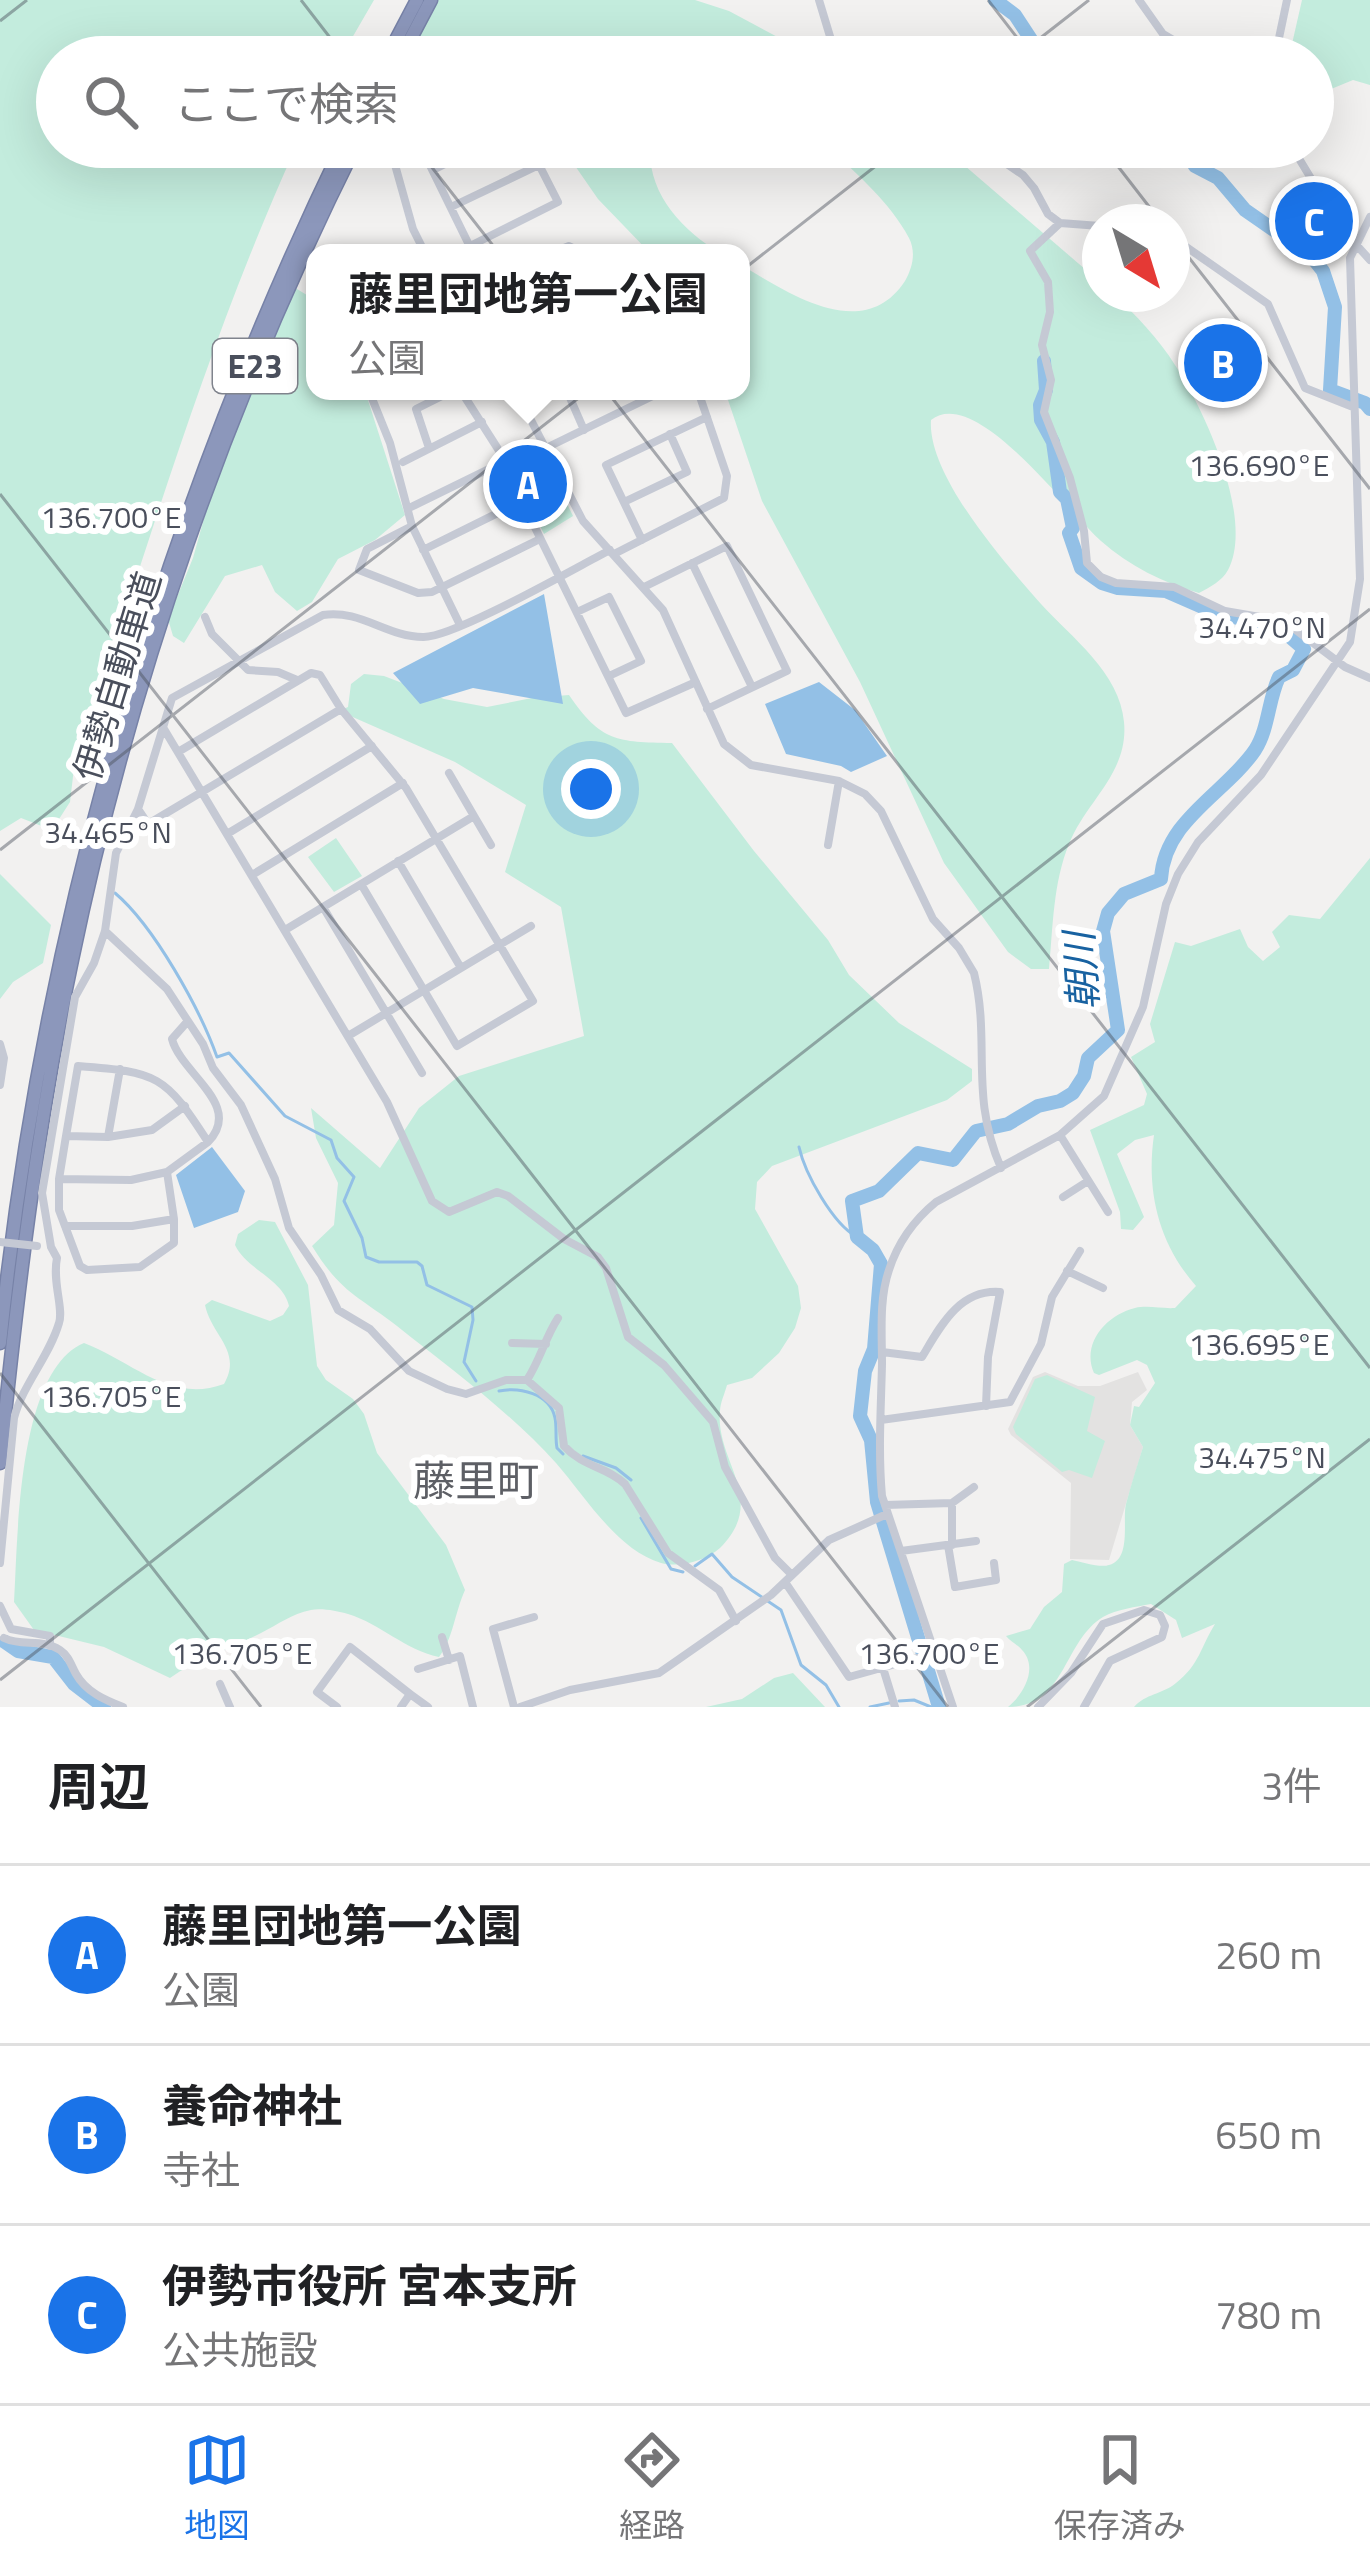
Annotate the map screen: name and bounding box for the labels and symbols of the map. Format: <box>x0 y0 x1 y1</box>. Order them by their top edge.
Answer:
pin: C <box>1275 176 1353 266</box>
north arrow <box>1082 204 1190 312</box>
pin: B <box>1184 318 1262 408</box>
road number: E23 <box>213 339 297 393</box>
pin: A <box>489 439 567 529</box>
text: 136.690°E <box>1189 442 1329 488</box>
text: 136.700°E <box>41 494 181 540</box>
street label: 伊勢自動車道 <box>59 565 174 787</box>
text: 34.470°N <box>1198 604 1326 650</box>
your location <box>561 759 621 819</box>
text: 34.465°N <box>44 809 172 855</box>
water label: 朝川 <box>1048 926 1113 1012</box>
text: 136.695°E <box>1189 1321 1329 1367</box>
text: 136.705°E <box>41 1373 181 1419</box>
text: 34.475°N <box>1198 1434 1326 1480</box>
district label: 藤里町 <box>413 1448 539 1512</box>
text: 136.705°E <box>172 1630 312 1676</box>
text: 136.700°E <box>859 1630 999 1676</box>

